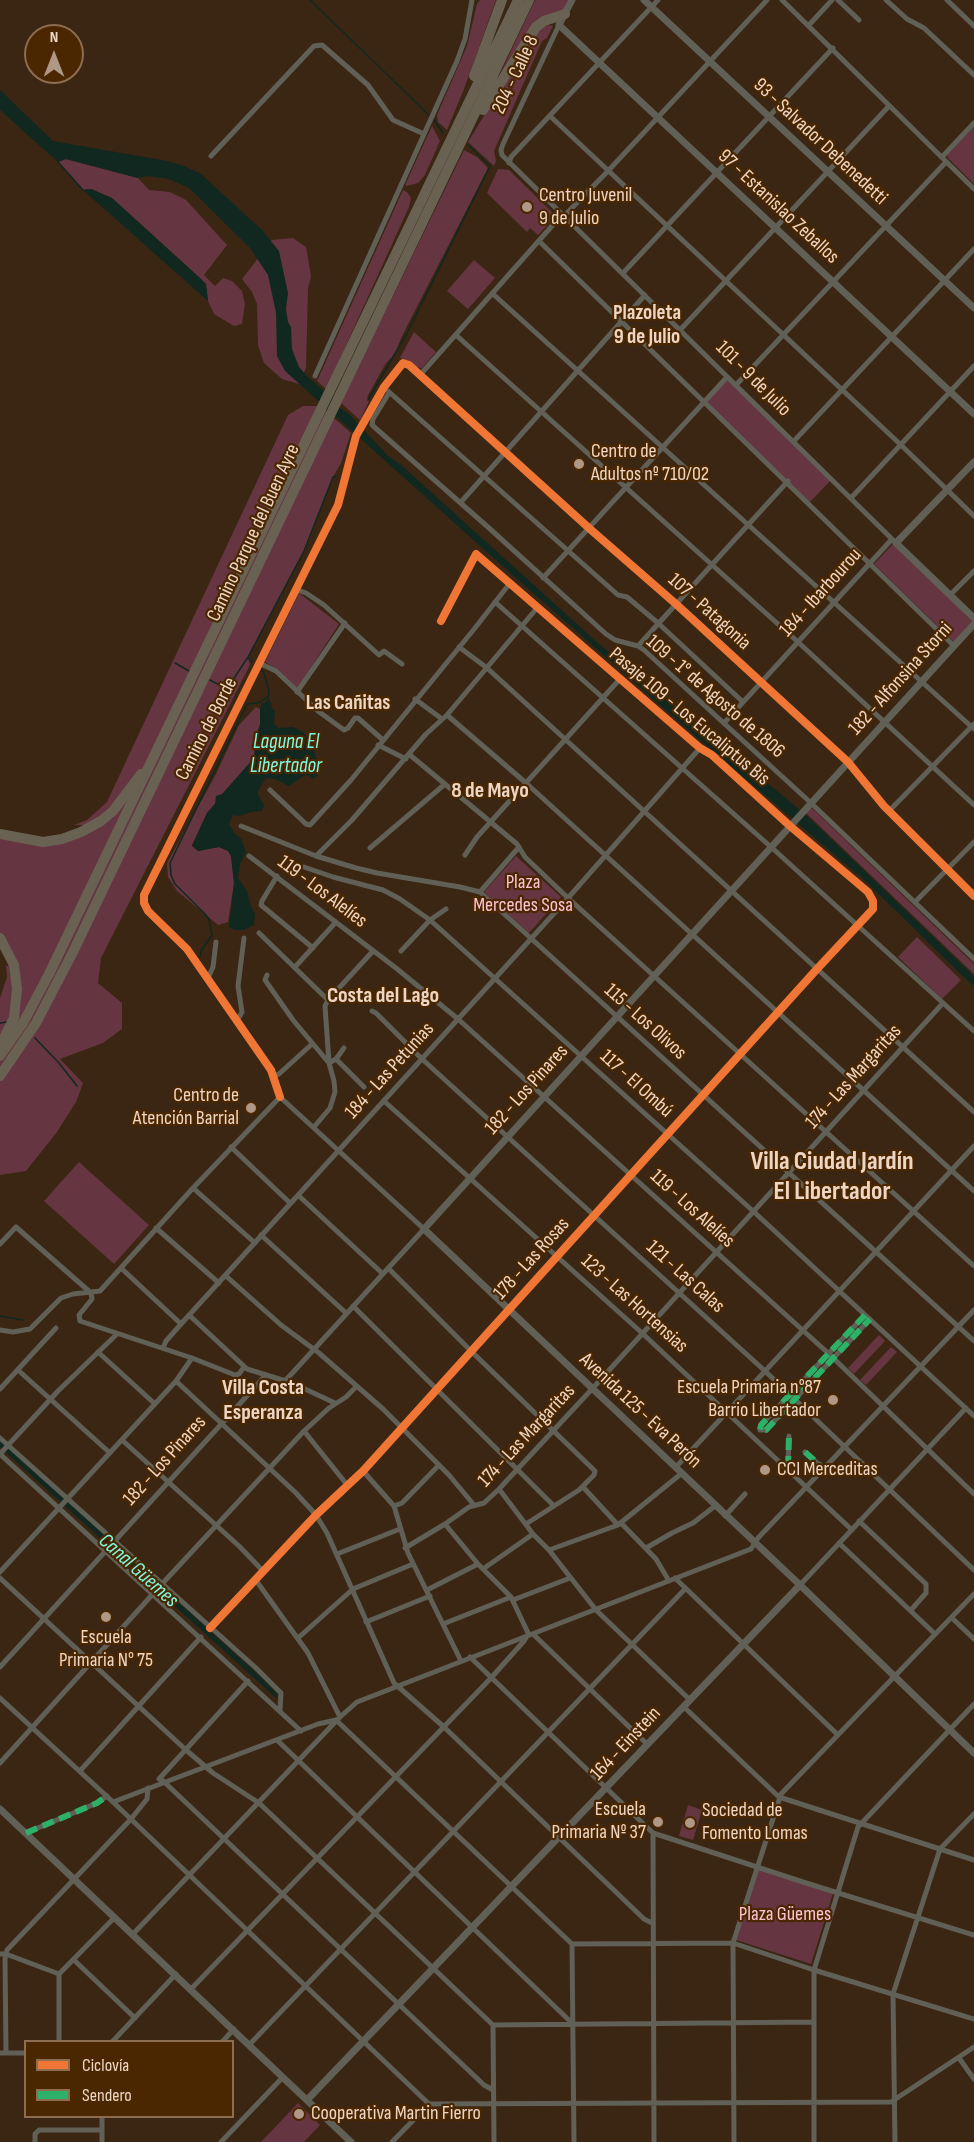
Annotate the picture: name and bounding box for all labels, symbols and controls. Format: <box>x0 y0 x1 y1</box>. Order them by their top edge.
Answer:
north arrow <box>24 24 84 84</box>
text: N <box>50 28 58 47</box>
street label: 204 - Calle 8 <box>487 32 545 118</box>
street label: 93 - Salvador Debenedetti <box>748 74 892 210</box>
street label: 97 - Estanislao Zeballos <box>712 145 844 269</box>
place label: Centro Juvenil 9 de Julio <box>539 184 632 231</box>
marker: Centro Juvenil 9 de Julio <box>520 200 534 214</box>
district label: Plazoleta 9 de Julio <box>613 301 681 351</box>
street label: 101 - 9 de Julio <box>710 336 796 422</box>
place label: Centro de Adultos nº 710/02 <box>591 440 709 487</box>
street label: Camino Parque del Buen Ayre <box>202 441 306 625</box>
marker: Centro de Adultos nº 710/02 <box>572 457 586 471</box>
street label: 184 - Ibarbourou <box>775 544 867 642</box>
street label: 107 - Patagonia <box>663 569 755 655</box>
street label: 182 - Alfonsina Storni <box>844 618 958 740</box>
street label: 109 - 1° de Agosto de 1806 <box>641 630 789 764</box>
street label: Pasaje 109 - Los Eucaliptus Bis <box>604 643 774 791</box>
street label: Camino de Borde <box>171 674 243 784</box>
district label: Las Cañitas <box>306 691 390 717</box>
water label: Laguna El Libertador <box>250 730 322 780</box>
district label: 8 de Mayo <box>451 778 529 804</box>
street label: 119 - Los Alelíes <box>273 851 371 933</box>
park label: Plaza Mercedes Sosa <box>473 871 573 918</box>
street label: 115 - Los Olivos <box>599 979 691 1065</box>
district label: Costa del Lago <box>327 983 439 1009</box>
street label: 184 - Las Petunias <box>340 1018 440 1124</box>
street label: 174 - Las Margaritas <box>801 1020 907 1134</box>
street label: 182 - Los Pinares <box>480 1040 574 1140</box>
street label: 117 - El Ombú <box>594 1045 678 1123</box>
place label: Centro de Atención Barrial <box>133 1084 239 1131</box>
marker: Centro de Atención Barrial <box>244 1101 258 1115</box>
district label: Villa Ciudad Jardín El Libertador <box>750 1146 914 1208</box>
street label: 119 - Los Alelíes <box>645 1165 739 1253</box>
street label: 178 - Las Rosas <box>489 1213 575 1305</box>
street label: 121 - Las Calas <box>641 1236 729 1318</box>
street label: 123 - Las Hortensias <box>576 1250 692 1358</box>
street label: Avenida 125 - Eva Perón <box>574 1348 706 1474</box>
district label: Villa Costa Esperanza <box>222 1375 304 1426</box>
place label: Escuela Primaria n°87 Barrio Libertador <box>677 1376 821 1423</box>
street label: 174 - Las Margaritas <box>473 1380 581 1492</box>
marker: Escuela Primaria n°87 Barrio Libertador <box>826 1393 840 1407</box>
street label: 182 - Los Pinares <box>118 1411 212 1511</box>
place label: CCI Merceditas <box>777 1458 878 1482</box>
marker: CCI Merceditas <box>758 1463 772 1477</box>
water label: Canal Güemes <box>93 1529 183 1613</box>
marker: Escuela Primaria N° 75 <box>99 1610 113 1624</box>
place label: Escuela Primaria N° 75 <box>59 1626 153 1673</box>
street label: 164 - Einstein <box>586 1702 666 1786</box>
place label: Escuela Primaria Nº 37 <box>551 1798 646 1845</box>
place label: Sociedad de Fomento Lomas <box>702 1799 808 1846</box>
marker: Escuela Primaria Nº 37 <box>651 1815 665 1829</box>
marker: Sociedad de Fomento Lomas <box>683 1816 697 1830</box>
park label: Plaza Güemes <box>739 1903 831 1927</box>
legend <box>24 2040 234 2118</box>
text: Ciclovía <box>82 2055 129 2076</box>
text: Sendero <box>82 2085 132 2106</box>
place label: Cooperativa Martin Fierro <box>311 2102 481 2126</box>
marker: Cooperativa Martin Fierro <box>292 2107 306 2121</box>

